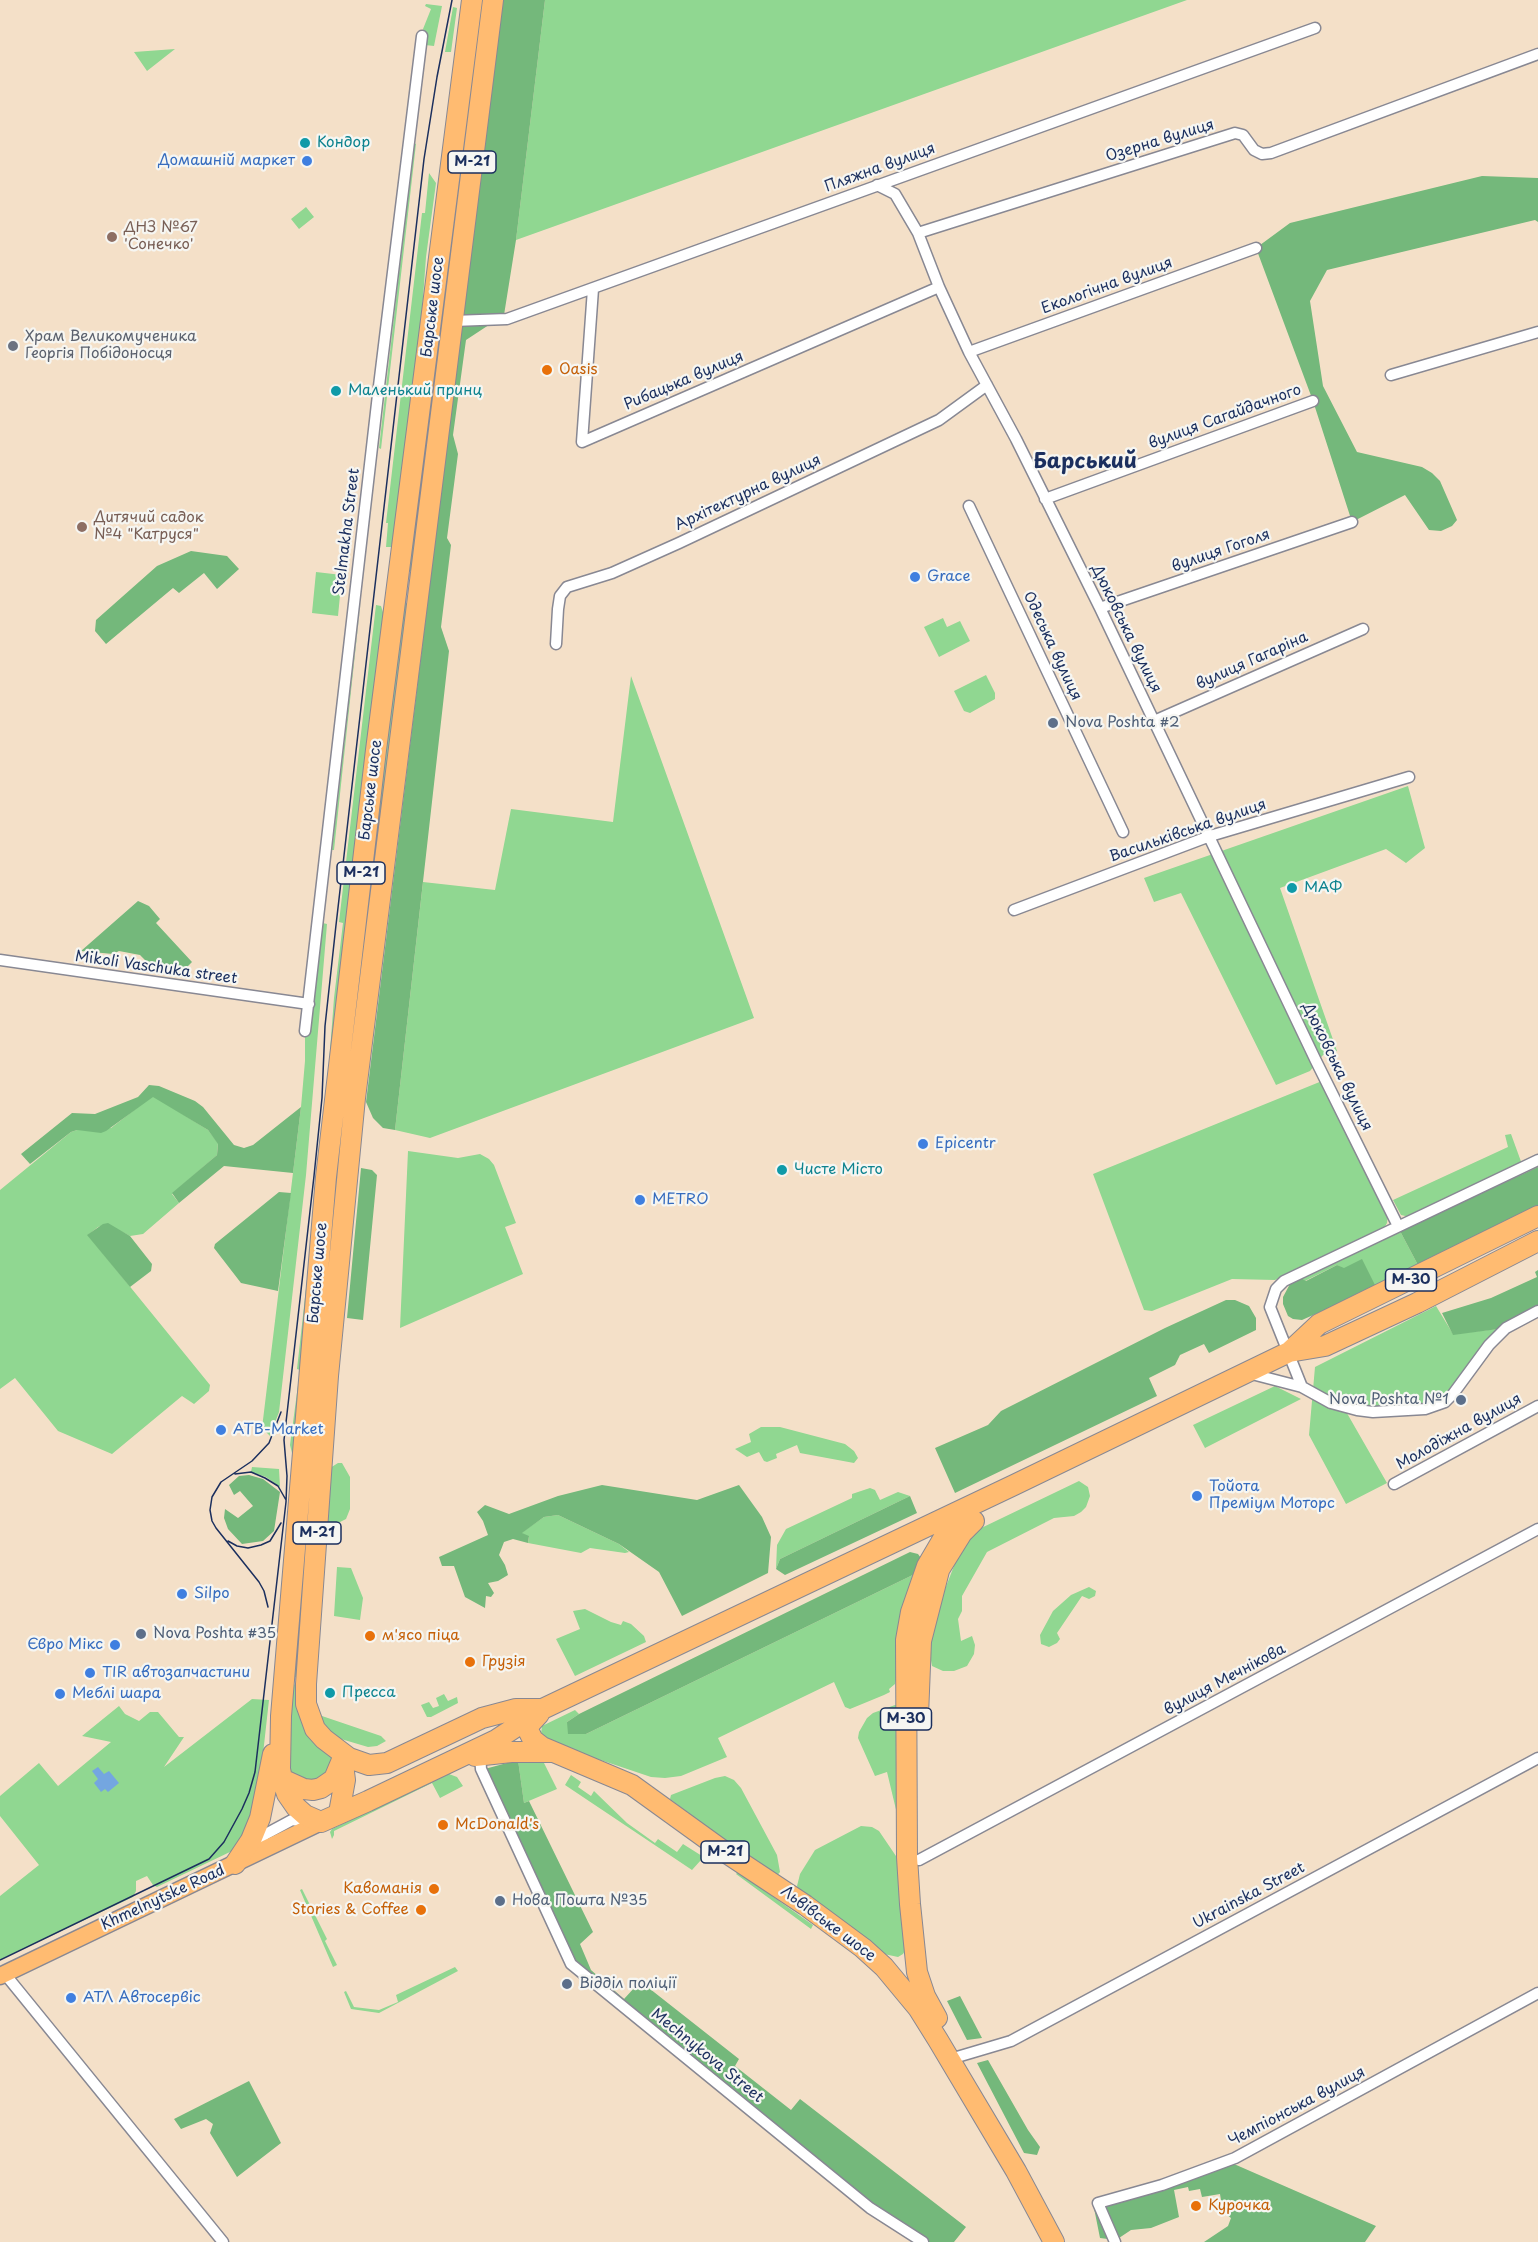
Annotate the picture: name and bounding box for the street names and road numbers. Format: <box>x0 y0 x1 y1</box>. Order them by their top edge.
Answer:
street label: Озерна вулиця <box>1104 116 1216 166</box>
street label: Пляжна вулиця <box>822 140 938 196</box>
road number: М-21 <box>448 151 496 173</box>
street label: Екологічна вулиця <box>1039 254 1175 318</box>
street label: Барське шосе <box>418 256 448 358</box>
street label: Рибацька вулиця <box>622 348 746 414</box>
street label: вулиця Сагайдачного <box>1146 381 1304 453</box>
street label: Архітектурна вулиця <box>672 451 824 535</box>
street label: Stelmakha Street <box>330 467 364 597</box>
street label: вулиця Гоголя <box>1169 526 1273 576</box>
street label: Дюковська вулиця <box>1087 562 1165 696</box>
street label: Одеська вулиця <box>1019 589 1085 703</box>
street label: вулиця Гагаріна <box>1193 628 1311 694</box>
street label: Барське шосе <box>356 739 386 841</box>
street label: Васильківська вулиця <box>1107 796 1269 866</box>
road number: М-21 <box>337 862 385 884</box>
street label: Mikoli Vaschuka street <box>74 948 238 988</box>
street label: Дюковська вулиця <box>1298 1000 1376 1134</box>
street label: Барське шосе <box>305 1222 331 1324</box>
road number: М-30 <box>1386 1269 1436 1291</box>
street label: Молодіжна вулиця <box>1393 1390 1525 1474</box>
road number: М-21 <box>293 1522 341 1544</box>
street label: вулиця Мечнікова <box>1161 1640 1289 1720</box>
road number: М-30 <box>880 1708 932 1730</box>
road number: М-21 <box>701 1841 749 1863</box>
street label: Ukrainska Street <box>1190 1859 1308 1933</box>
street label: Khmelnytske Road <box>98 1861 228 1935</box>
street label: Львівське шосе <box>777 1883 879 1965</box>
street label: Mechnykova Street <box>647 2005 767 2107</box>
street label: Чемпіонська вулиця <box>1225 2063 1369 2151</box>

